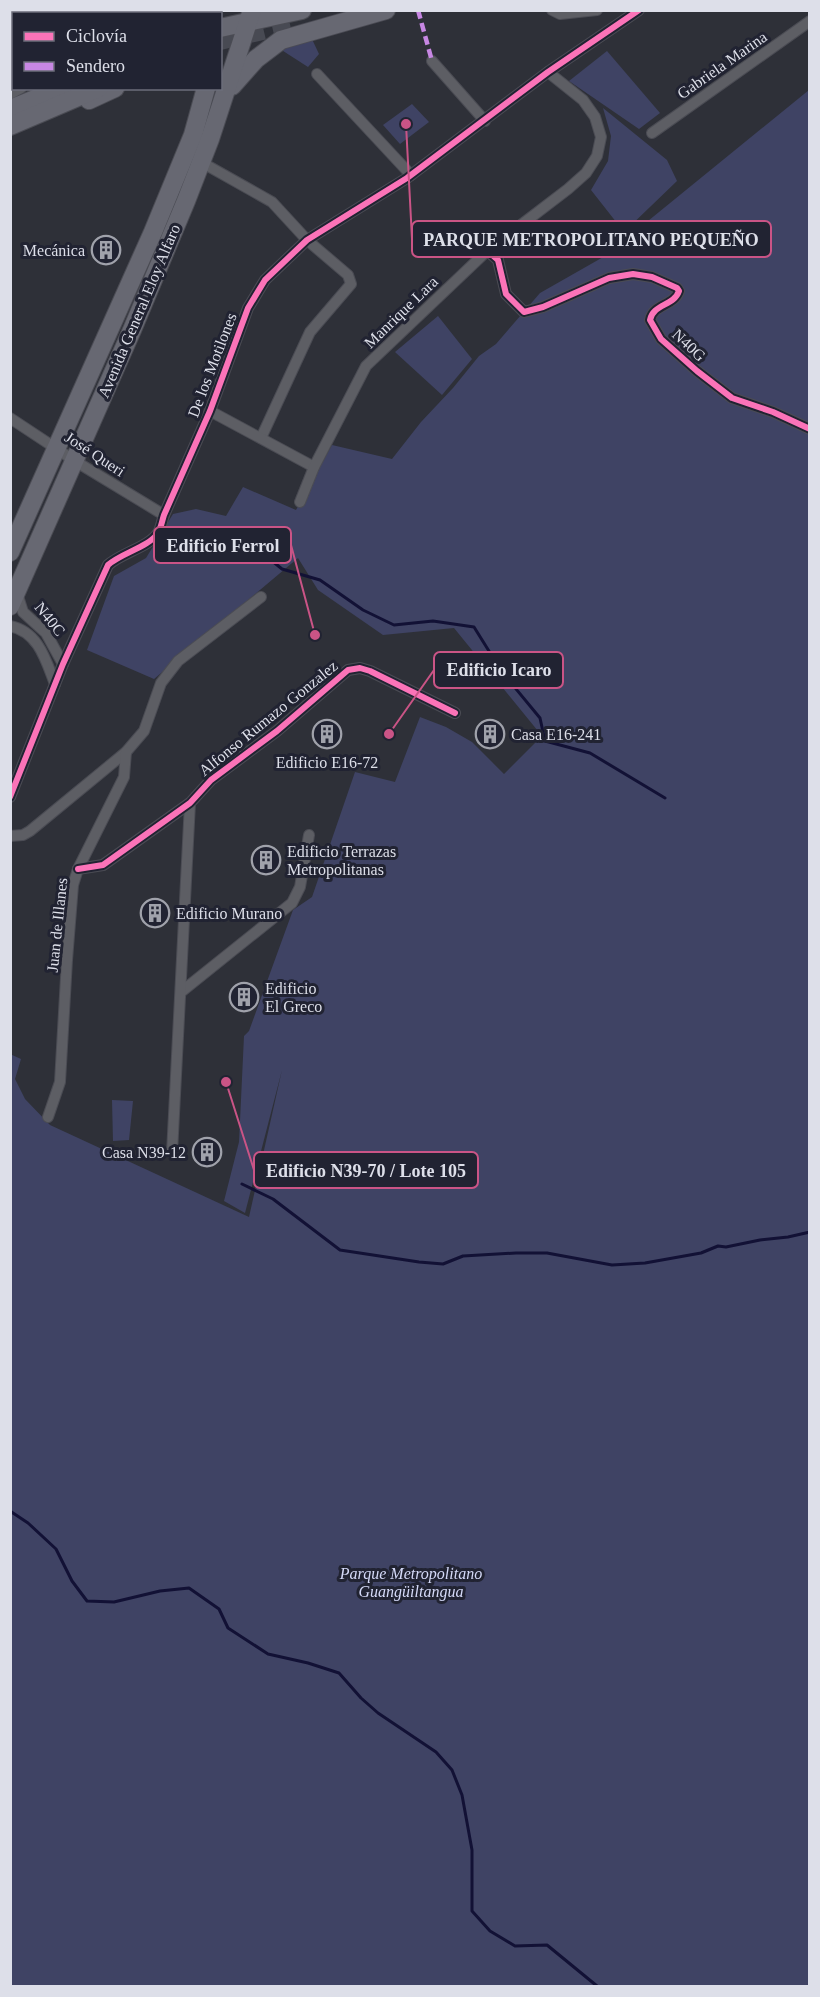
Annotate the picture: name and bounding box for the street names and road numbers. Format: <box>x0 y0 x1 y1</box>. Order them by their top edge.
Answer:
street label: Gabriela Marina <box>674 28 770 102</box>
street label: Avenida General Eloy Alfaro <box>95 222 184 401</box>
street label: Manrique Lara <box>361 273 442 352</box>
street label: De los Motilones <box>184 311 240 419</box>
street label: N40G <box>669 325 709 365</box>
street label: José Queri <box>62 428 129 480</box>
street label: N40C <box>31 599 69 639</box>
street label: Alfonso Rumazo Gonzalez <box>195 657 341 779</box>
street label: Juan de Illanes <box>44 877 70 973</box>

